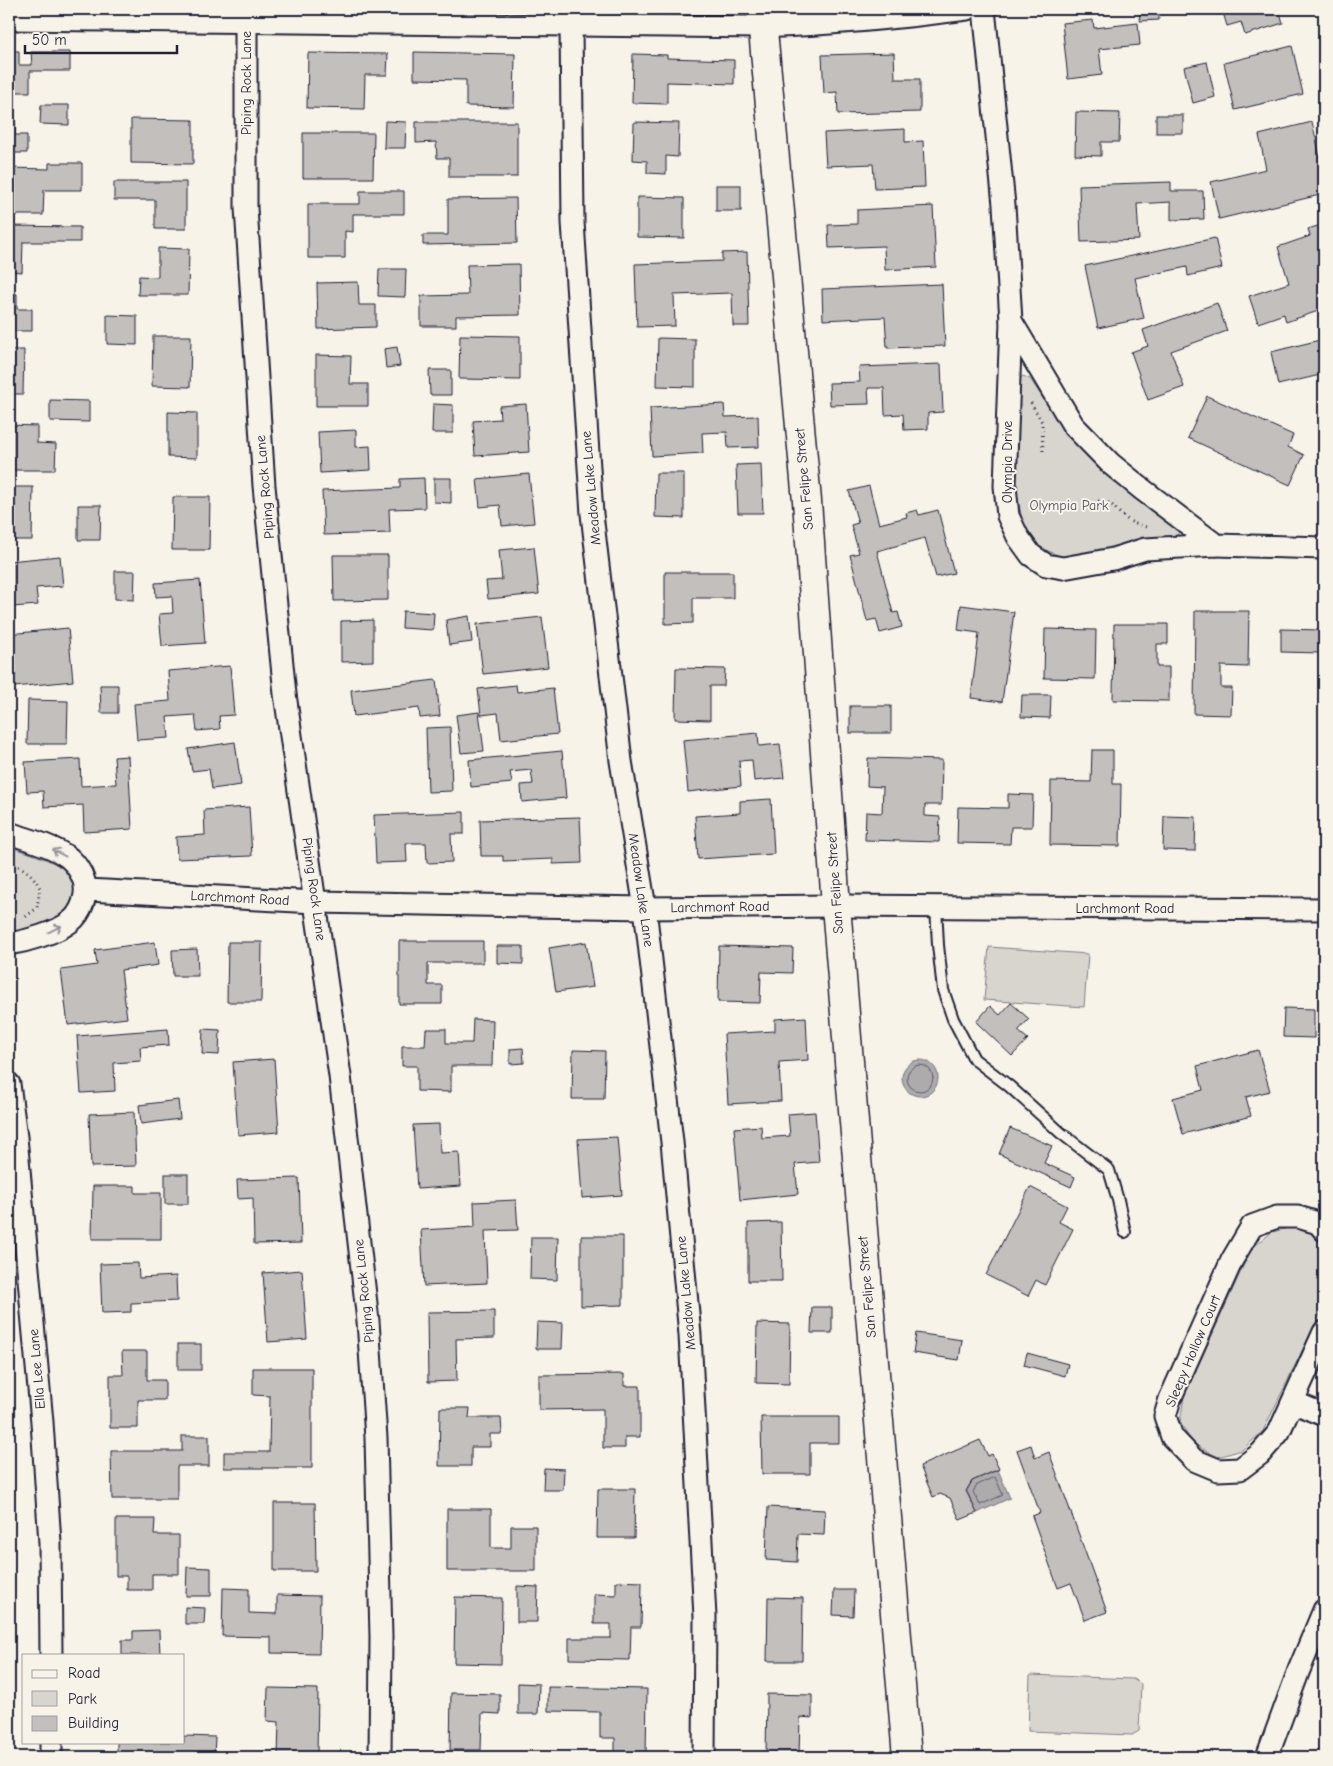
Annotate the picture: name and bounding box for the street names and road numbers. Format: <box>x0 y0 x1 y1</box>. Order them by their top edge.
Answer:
street label: Piping Rock Lane <box>238 31 255 135</box>
street label: Olympia Drive <box>999 421 1016 503</box>
street label: San Felipe Street <box>791 426 817 531</box>
street label: Meadow Lake Lane <box>578 430 604 546</box>
street label: Piping Rock Lane <box>252 434 278 540</box>
street label: San Felipe Street <box>823 830 847 935</box>
street label: Meadow Lake Lane <box>625 832 657 948</box>
street label: Piping Rock Lane <box>298 836 330 942</box>
street label: Larchmont Road <box>190 887 290 909</box>
street label: Larchmont Road <box>670 898 770 916</box>
street label: Larchmont Road <box>1075 900 1175 917</box>
street label: San Felipe Street <box>854 1234 880 1339</box>
street label: Meadow Lake Lane <box>673 1235 699 1351</box>
street label: Piping Rock Lane <box>350 1238 378 1344</box>
street label: Sleepy Hollow Court <box>1162 1292 1225 1409</box>
street label: Ella Lee Lane <box>25 1328 49 1410</box>

